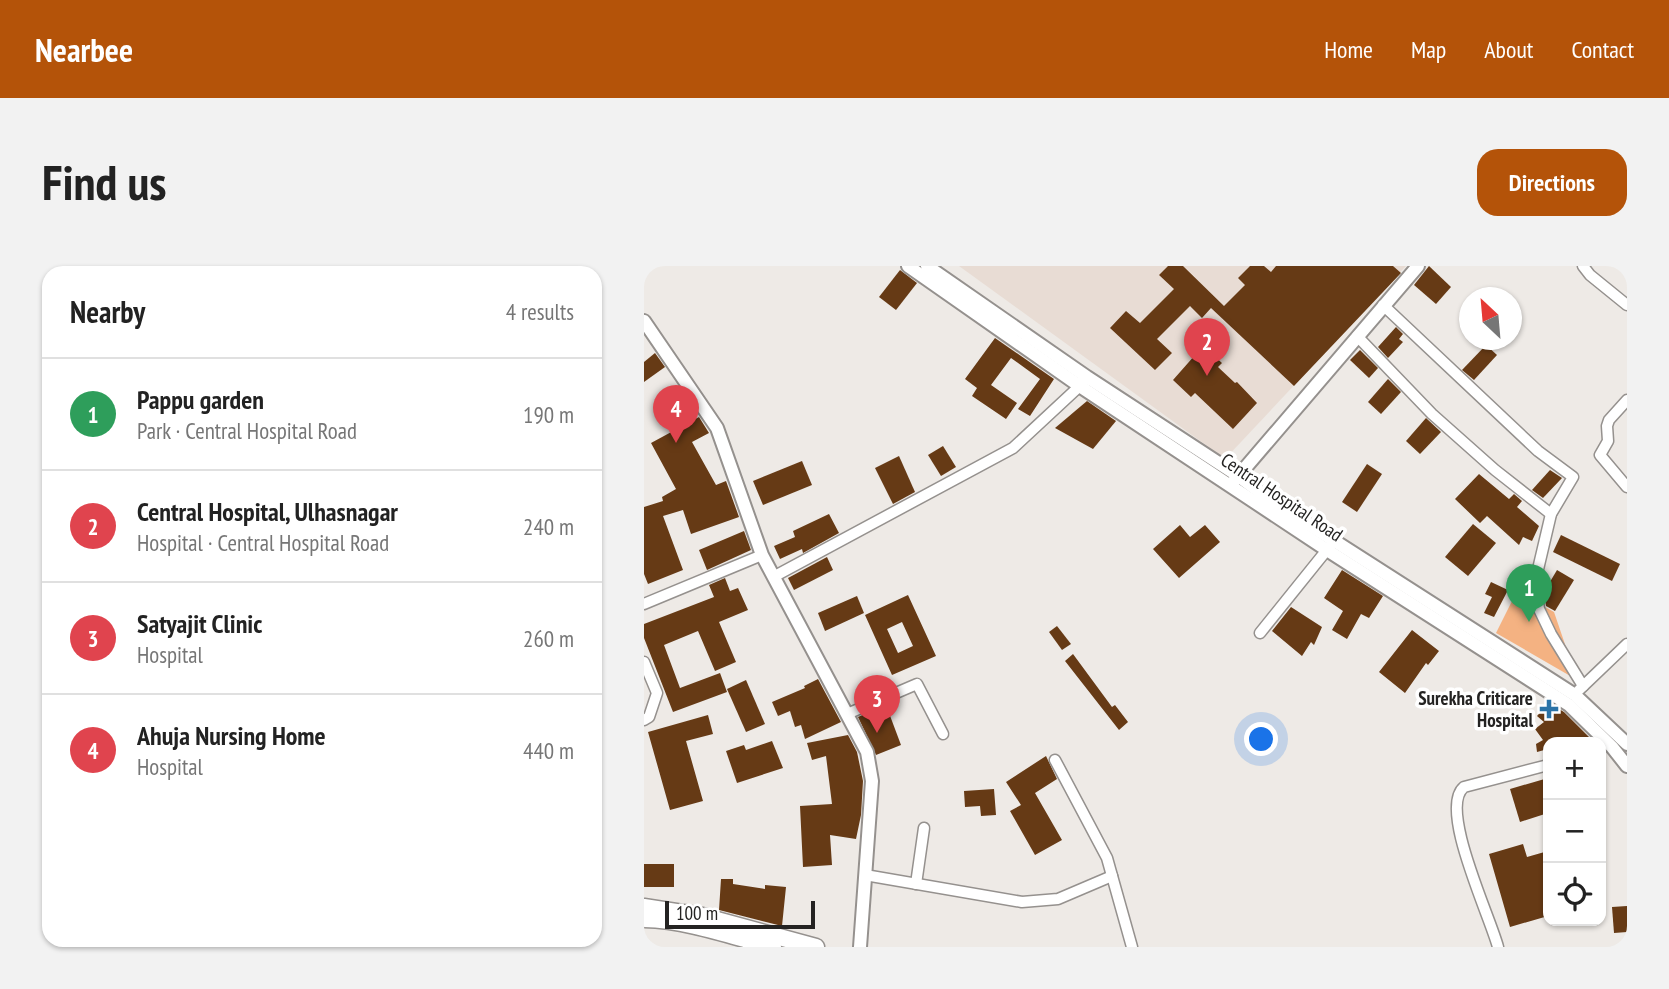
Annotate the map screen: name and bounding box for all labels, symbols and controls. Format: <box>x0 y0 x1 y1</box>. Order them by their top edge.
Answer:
text: Nearbee <box>35 28 133 71</box>
text: Home <box>1324 34 1373 65</box>
text: Map <box>1411 34 1446 65</box>
text: About <box>1484 34 1533 65</box>
text: Contact <box>1571 34 1634 65</box>
button: Directions <box>1477 149 1627 216</box>
text: Find us <box>42 150 166 214</box>
north arrow <box>1459 287 1522 350</box>
text: Nearby <box>70 292 145 331</box>
text: 4 results <box>506 297 574 326</box>
pin: 2 <box>1184 318 1230 376</box>
text: Pappu garden <box>137 383 264 416</box>
pin: 4 <box>653 385 699 443</box>
text: 1 <box>88 400 99 429</box>
text: 190 m <box>523 400 574 429</box>
text: Park · Central Hospital Road <box>137 416 357 445</box>
street label: Central Hospital Road <box>1217 447 1347 547</box>
text: Central Hospital, Ulhasnagar <box>137 495 398 528</box>
text: 2 <box>88 512 99 541</box>
text: 240 m <box>523 512 574 541</box>
text: Hospital · Central Hospital Road <box>137 528 389 557</box>
pin: 1 <box>1506 564 1552 622</box>
text: Satyajit Clinic <box>137 607 262 640</box>
text: 3 <box>88 624 99 653</box>
text: 260 m <box>523 624 574 653</box>
text: Hospital <box>137 640 203 669</box>
pin: 3 <box>854 675 900 733</box>
place label: Surekha Criticare Hospital <box>1418 686 1533 732</box>
marker: Surekha Criticare Hospital <box>1539 699 1559 719</box>
text: Ahuja Nursing Home <box>137 719 326 752</box>
your location <box>1244 722 1278 756</box>
text: 4 <box>88 736 99 765</box>
text: 440 m <box>523 736 574 765</box>
map controls <box>1543 737 1606 926</box>
button: + <box>1543 737 1606 800</box>
text: Hospital <box>137 752 203 781</box>
button: − <box>1543 800 1606 863</box>
button: locate <box>1543 863 1606 926</box>
scale bar <box>665 898 816 930</box>
text: 100 m <box>676 901 718 925</box>

